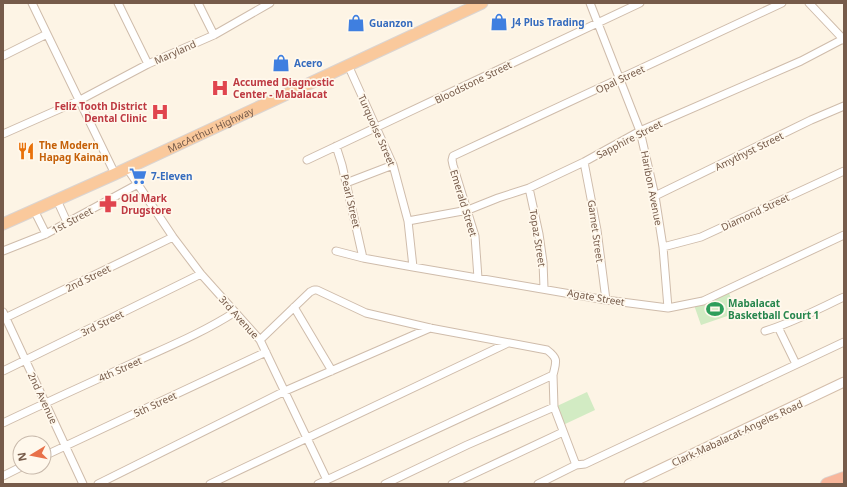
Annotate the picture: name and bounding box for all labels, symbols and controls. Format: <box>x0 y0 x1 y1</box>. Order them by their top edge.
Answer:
shop icon: J4 Plus Trading <box>489 12 509 32</box>
shop icon: Guanzon <box>346 13 366 33</box>
place label: J4 Plus Trading <box>511 15 585 29</box>
place label: Guanzon <box>369 16 413 30</box>
street label: Maryland <box>152 37 198 67</box>
shop icon: Acero <box>271 53 291 73</box>
place label: Acero <box>294 56 323 70</box>
street label: Bloodstone Street <box>432 57 514 107</box>
street label: Opal Street <box>593 61 647 96</box>
place label: Accumed Diagnostic Center - Mabalacat <box>233 75 334 101</box>
hospital icon: Accumed Diagnostic Center - Mabalacat <box>210 78 230 98</box>
street label: Turquoise Street <box>355 92 399 168</box>
place label: Feliz Tooth District Dental Clinic <box>54 99 148 125</box>
hospital icon: Feliz Tooth District Dental Clinic <box>150 102 170 122</box>
street label: MacArthur Highway <box>165 103 257 156</box>
street label: Sapphire Street <box>594 116 665 162</box>
street label: Amythyst Street <box>712 128 786 174</box>
place label: The Modern Hapag Kainan <box>39 138 108 164</box>
restaurant icon: The Modern Hapag Kainan <box>16 141 36 161</box>
street label: Haribon Avenue <box>638 149 666 227</box>
supermarket icon: 7-Eleven <box>128 166 148 186</box>
street label: Emerald Street <box>447 168 481 239</box>
place label: 7-Eleven <box>151 169 192 183</box>
street label: Pearl Street <box>338 173 364 230</box>
street label: Diamond Street <box>719 190 792 234</box>
place label: Old Mark Drugstore <box>121 191 171 217</box>
pharmacy icon: Old Mark Drugstore <box>98 194 118 214</box>
street label: Garnet Street <box>585 199 607 264</box>
street label: 1st Street <box>49 203 95 237</box>
street label: Topaz Street <box>527 208 550 268</box>
street label: 2nd Street <box>63 261 113 295</box>
street label: Agate Street <box>566 285 626 309</box>
street label: 3rd Avenue <box>216 292 262 342</box>
place label: Mabalacat Basketball Court 1 <box>728 296 819 322</box>
sports icon: Mabalacat Basketball Court 1 <box>705 299 725 319</box>
street label: 3rd Street <box>78 306 126 339</box>
street label: 4th Street <box>96 353 144 385</box>
street label: 2nd Avenue <box>25 370 61 427</box>
street label: 5th Street <box>131 388 179 420</box>
street label: Clark-Mabalacat-Angeles Road <box>669 396 805 470</box>
north arrow <box>12 435 52 475</box>
text: N <box>13 451 30 463</box>

